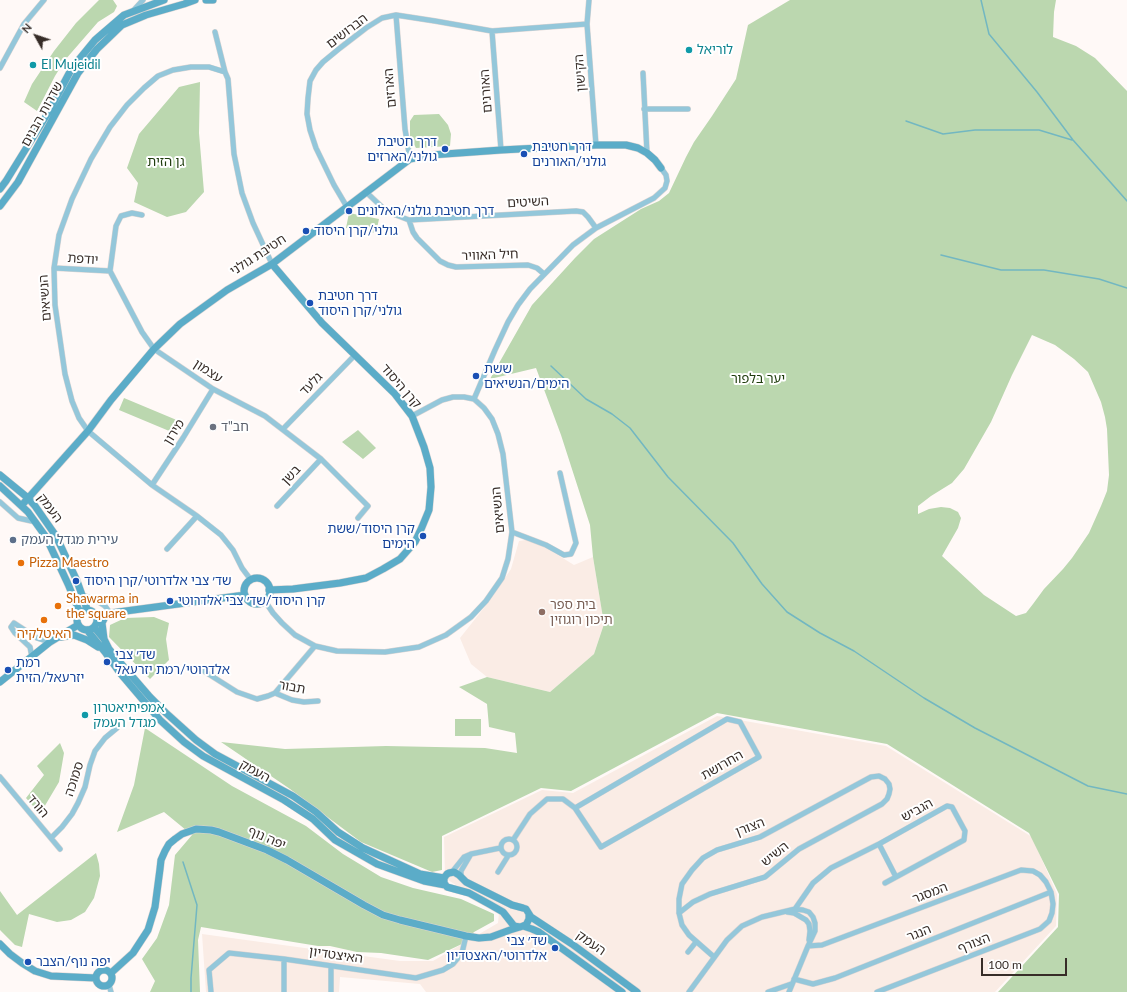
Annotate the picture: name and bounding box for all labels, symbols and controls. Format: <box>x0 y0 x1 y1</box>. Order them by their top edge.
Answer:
street label: הברושים <box>323 10 371 52</box>
north arrow <box>16 16 56 56</box>
text: N <box>19 21 34 35</box>
place label: לוריאל <box>697 42 733 58</box>
marker: לוריאל <box>684 45 694 55</box>
street label: הקישון <box>571 54 589 92</box>
place label: El Mujeidil <box>41 57 101 73</box>
marker: El Mujeidil <box>28 60 38 70</box>
street label: הארזים <box>380 67 400 109</box>
street label: האורנים <box>477 69 495 113</box>
street label: שדרות הבנים <box>18 79 66 149</box>
place label: דרך חטיבת גולני/הארזים <box>367 134 437 165</box>
place label: דרך חטיבת גולני/האורנים <box>532 139 606 170</box>
marker: דרך חטיבת גולני/הארזים <box>440 144 450 154</box>
marker: דרך חטיבת גולני/האורנים <box>519 149 529 159</box>
park label: גן הזית <box>147 154 185 170</box>
street label: השיטים <box>507 193 549 211</box>
place label: דרך חטיבת גולני/האלונים <box>357 203 494 219</box>
marker: דרך חטיבת גולני/האלונים <box>344 206 354 216</box>
place label: גולני/קרן היסוד <box>314 223 398 239</box>
marker: גולני/קרן היסוד <box>301 226 311 236</box>
street label: חטיבת גולני <box>227 231 289 279</box>
street label: חיל האוויר <box>461 246 519 264</box>
street label: יודפת <box>67 250 99 268</box>
street label: הנשיאים <box>36 274 54 322</box>
place label: דרך חטיבת גולני/קרן היסוד <box>318 288 402 319</box>
marker: דרך חטיבת גולני/קרן היסוד <box>305 298 315 308</box>
street label: עצמון <box>190 356 226 386</box>
street label: קרן היסוד <box>377 361 425 411</box>
place label: ששת הימים/הנשיאים <box>484 361 569 392</box>
street label: גלעד <box>296 369 326 399</box>
marker: ששת הימים/הנשיאים <box>471 371 481 381</box>
park label: יער בלפור <box>731 371 785 387</box>
street label: מירון <box>160 416 188 448</box>
place label: חב"ד <box>221 419 249 435</box>
marker: חב"ד <box>208 422 218 432</box>
street label: בשן <box>278 462 304 488</box>
street label: הנשיאים <box>488 486 508 534</box>
street label: העמק <box>34 490 66 526</box>
place label: קרן היסוד/ששת הימים <box>327 521 415 552</box>
marker: קרן היסוד/ששת הימים <box>418 531 428 541</box>
place label: עירית מגדל העמק <box>21 532 118 548</box>
marker: עירית מגדל העמק <box>8 535 18 545</box>
place label: Pizza Maestro <box>29 555 109 571</box>
marker: Pizza Maestro <box>16 558 26 568</box>
place label: שד׳ צבי אלדרוטי/קרן היסוד <box>84 573 231 589</box>
marker: שד׳ צבי אלדרוטי/קרן היסוד <box>71 576 81 586</box>
place label: Shawarma in the square <box>66 591 139 622</box>
place label: קרן היסוד/שד׳ צבי אלדרוטי <box>178 593 325 609</box>
marker: קרן היסוד/שד׳ צבי אלדרוטי <box>165 596 175 606</box>
place label: בית ספר תיכון רוגוזין <box>550 597 613 628</box>
marker: Shawarma in the square <box>53 601 63 611</box>
marker: בית ספר תיכון רוגוזין <box>537 607 547 617</box>
marker: האיטלקיה <box>39 615 49 625</box>
place label: האיטלקיה <box>17 626 71 642</box>
place label: שד׳ צבי אלדרוטי/רמת יזרעאל <box>115 647 230 678</box>
place label: רמת יזרעאל/הזית <box>16 655 84 686</box>
marker: שד׳ צבי אלדרוטי/רמת יזרעאל <box>102 657 112 667</box>
marker: רמת יזרעאל/הזית <box>3 665 13 675</box>
street label: תבור <box>277 677 307 697</box>
place label: אמפיתיאטרון מגדל העמק <box>93 700 165 731</box>
marker: אמפיתיאטרון מגדל העמק <box>80 710 90 720</box>
street label: החרושת <box>698 747 746 783</box>
street label: העמק <box>237 756 273 786</box>
street label: סמוכה <box>61 760 87 798</box>
street label: הורד <box>24 791 52 821</box>
street label: הגביש <box>898 795 936 825</box>
street label: הצורן <box>733 814 767 840</box>
street label: יפה נוף <box>246 823 288 853</box>
street label: השיש <box>758 838 792 870</box>
street label: המסגר <box>910 879 950 907</box>
street label: הנגר <box>905 921 933 945</box>
street label: העמק <box>573 927 609 959</box>
street label: הצורף <box>956 930 992 956</box>
place label: שד׳ צבי אלדרוטי/האצטדיון <box>446 933 547 964</box>
street label: האיצטדיון <box>308 943 364 967</box>
marker: שד׳ צבי אלדרוטי/האצטדיון <box>550 943 560 953</box>
scale bar <box>983 950 1069 976</box>
place label: יפה נוף/הצבר <box>36 954 111 970</box>
marker: יפה נוף/הצבר <box>23 957 33 967</box>
text: 100 m <box>988 957 1022 972</box>

